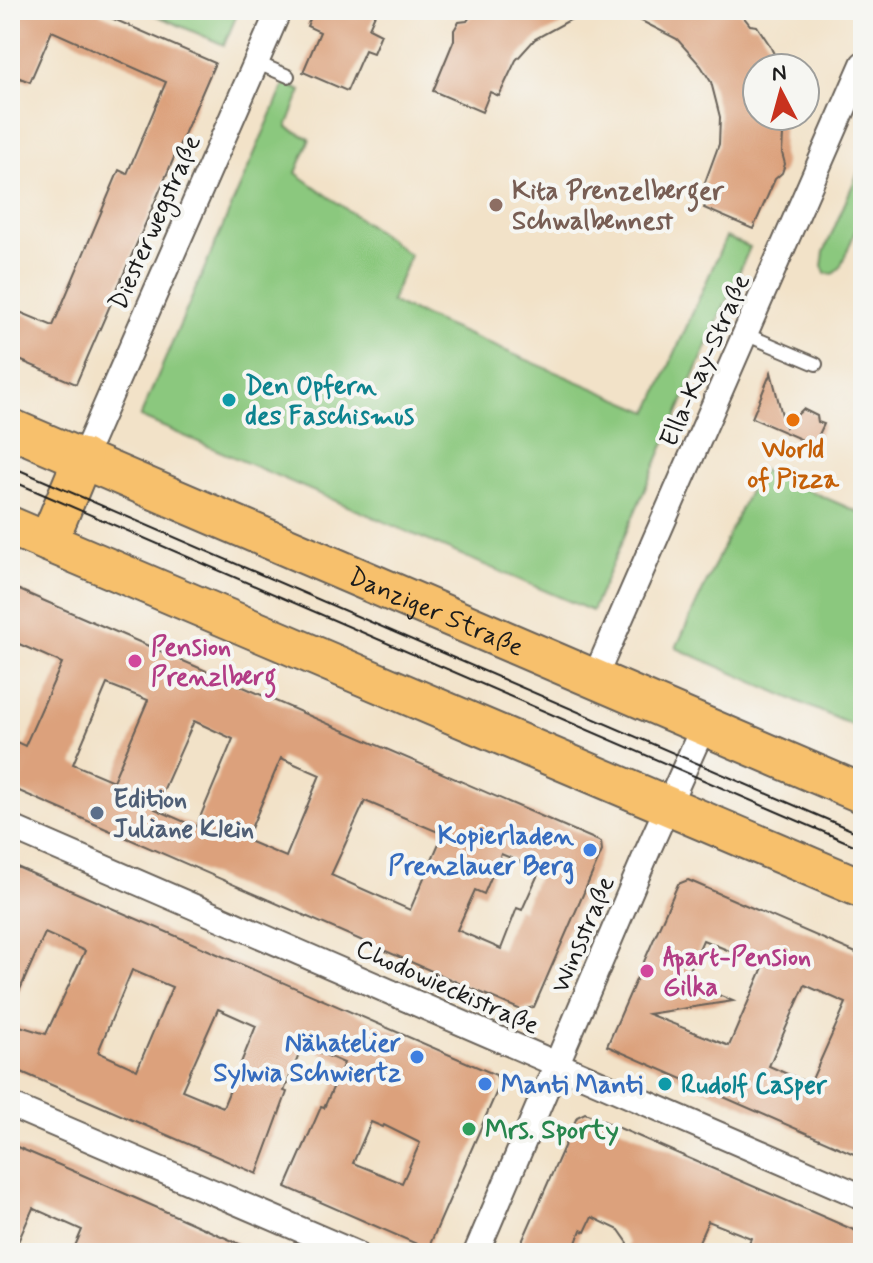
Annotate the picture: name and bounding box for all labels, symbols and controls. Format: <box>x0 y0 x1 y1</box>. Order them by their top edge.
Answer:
north arrow <box>741 52 821 132</box>
text: N <box>770 59 788 89</box>
street label: Diesterwegstraße <box>102 130 212 317</box>
place label: Kita Prenzelberger Schwalbennest <box>512 175 725 239</box>
marker: Kita Prenzelberger Schwalbennest <box>487 196 505 214</box>
street label: Ella-Kay-Straße <box>653 269 759 453</box>
place label: Den Opfern des Faschismus <box>245 370 414 434</box>
marker: Den Opfern des Faschismus <box>220 391 238 409</box>
marker: World of Pizza <box>784 411 802 429</box>
place label: World of Pizza <box>747 433 840 497</box>
street label: Danziger Straße <box>343 560 529 665</box>
place label: Pension Prenzlberg <box>151 631 276 698</box>
marker: Pension Prenzlberg <box>126 652 144 670</box>
place label: Edition Juliane Klein <box>113 783 254 847</box>
marker: Edition Juliane Klein <box>88 804 106 822</box>
place label: Kopierladen Prenzlauer Berg <box>388 820 575 885</box>
marker: Kopierladen Prenzlauer Berg <box>581 841 599 859</box>
street label: Winsstraße <box>544 871 624 998</box>
street label: Chodowieckistraße <box>350 932 544 1044</box>
place label: Apart-Pension Gilka <box>663 941 811 1005</box>
marker: Apart-Pension Gilka <box>638 962 656 980</box>
place label: Nähatelier Sylwia Schwiertz <box>213 1027 401 1091</box>
marker: Nähatelier Sylwia Schwiertz <box>408 1048 426 1066</box>
place label: Manti Manti <box>501 1069 643 1103</box>
place label: Rudolf Casper <box>681 1069 828 1103</box>
marker: Manti Manti <box>476 1075 494 1093</box>
marker: Rudolf Casper <box>656 1075 674 1093</box>
place label: Mrs. Sporty <box>485 1114 619 1148</box>
marker: Mrs. Sporty <box>460 1120 478 1138</box>

